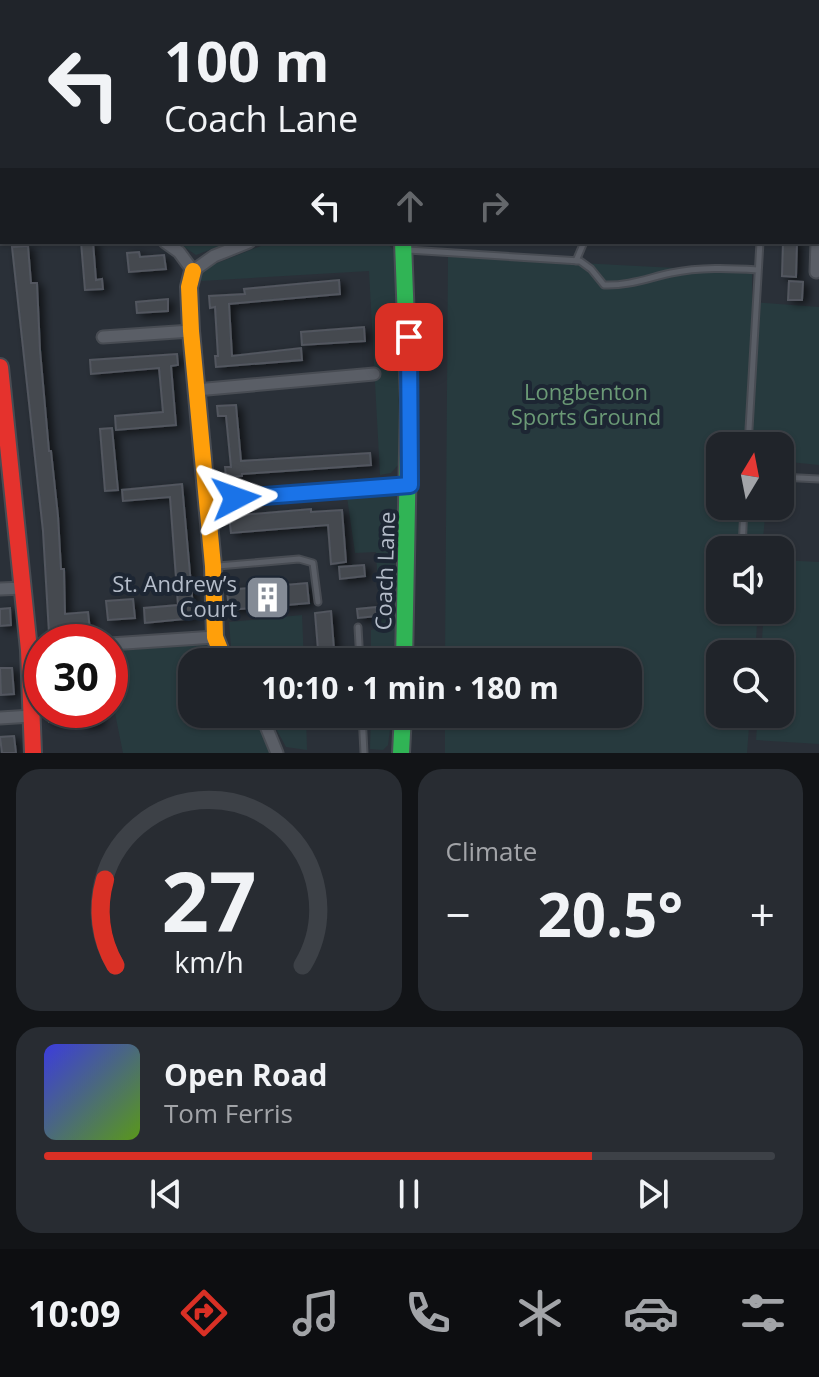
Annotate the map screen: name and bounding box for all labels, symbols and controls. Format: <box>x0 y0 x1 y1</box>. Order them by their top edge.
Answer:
text: 100 m <box>164 22 330 98</box>
icon: left <box>32 32 136 136</box>
text: Coach Lane <box>164 94 358 143</box>
icon: left <box>304 184 348 228</box>
icon: ahead <box>388 184 432 228</box>
icon: right <box>472 184 516 228</box>
pin <box>375 303 443 371</box>
icon: arrive <box>387 315 431 359</box>
park label: Longbenton Sports Ground <box>511 376 661 431</box>
north arrow <box>706 432 794 520</box>
map controls <box>706 432 794 728</box>
position arrow <box>194 456 278 540</box>
street label: Coach Lane <box>367 511 401 631</box>
button: sound <box>706 536 794 624</box>
place label: St. Andrew’s Court <box>112 568 237 623</box>
building icon: St. Andrew’s Court <box>244 573 292 621</box>
speed limit sign: 30 <box>24 624 128 728</box>
button: search <box>706 640 794 728</box>
text: 10:10 · 1 min · 180 m <box>261 667 559 708</box>
text: Climate <box>446 833 537 869</box>
text: 27 <box>161 843 256 956</box>
text: 20.5° <box>537 873 683 955</box>
text: − <box>446 884 471 944</box>
text: + <box>750 884 775 944</box>
text: km/h <box>174 942 243 981</box>
text: Open Road <box>164 1054 328 1095</box>
text: Tom Ferris <box>164 1095 293 1131</box>
icon: previous <box>144 1172 188 1216</box>
icon: pause <box>387 1172 431 1216</box>
icon: next <box>631 1172 675 1216</box>
icon: directions <box>176 1285 232 1341</box>
icon: music <box>288 1285 344 1341</box>
icon: phone <box>400 1285 456 1341</box>
icon: climate <box>512 1285 568 1341</box>
icon: car <box>623 1285 679 1341</box>
icon: filters <box>735 1285 791 1341</box>
text: 10:09 <box>28 1289 120 1338</box>

